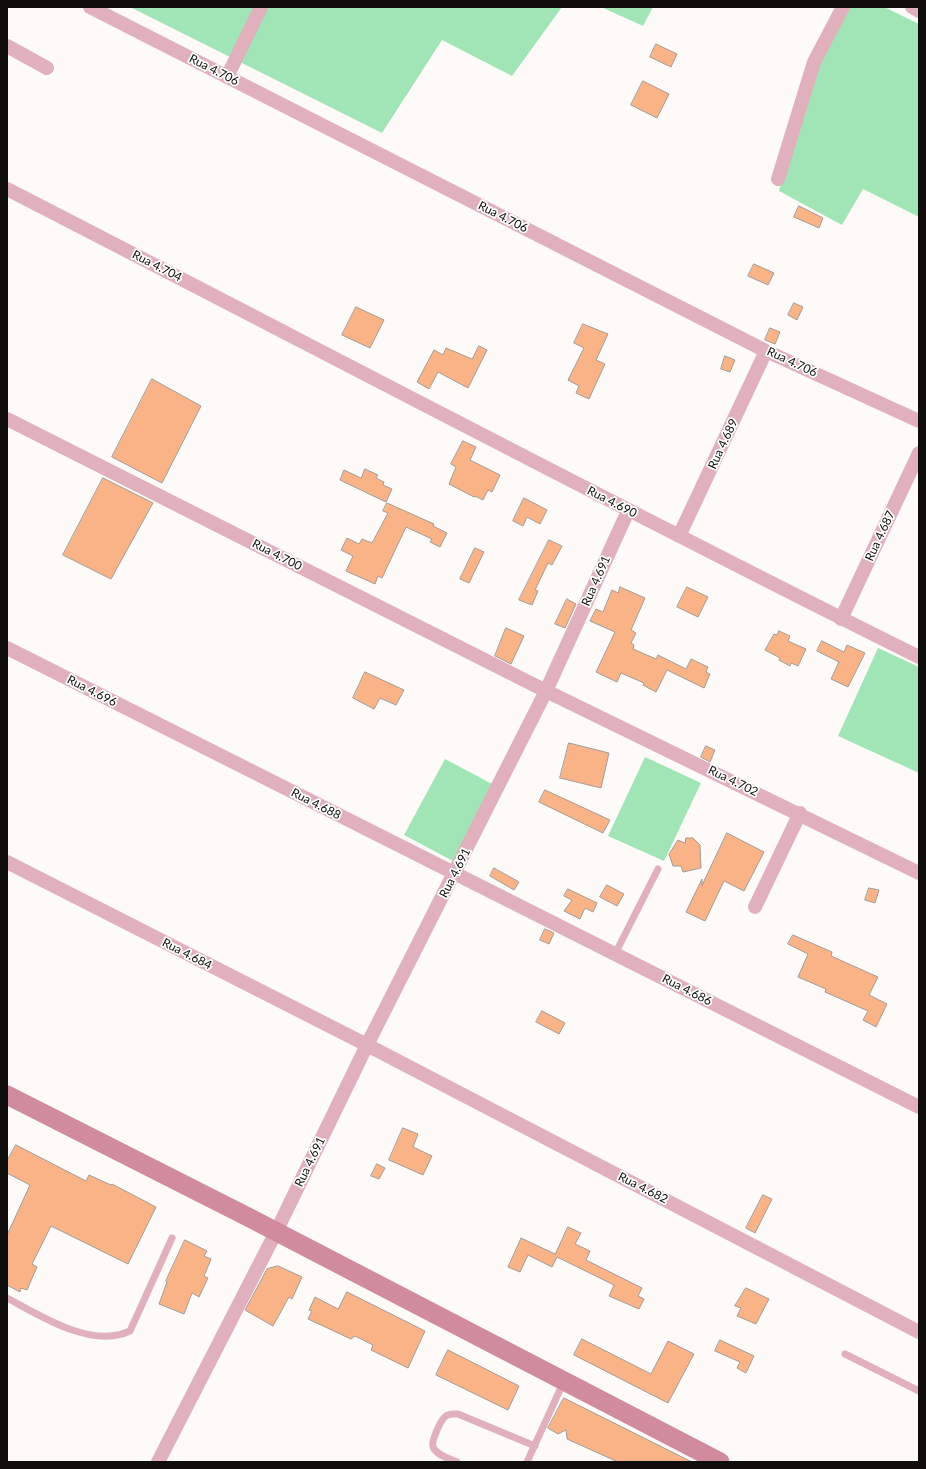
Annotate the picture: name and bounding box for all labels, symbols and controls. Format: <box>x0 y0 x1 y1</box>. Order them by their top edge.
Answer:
street label: Rua 4.706 <box>187 51 241 89</box>
street label: Rua 4.706 <box>476 198 530 236</box>
street label: Rua 4.704 <box>130 247 184 285</box>
street label: Rua 4.706 <box>765 344 819 380</box>
street label: Rua 4.689 <box>705 417 741 471</box>
street label: Rua 4.690 <box>585 483 639 521</box>
street label: Rua 4.687 <box>862 509 898 563</box>
street label: Rua 4.700 <box>250 536 304 574</box>
street label: Rua 4.691 <box>579 554 613 608</box>
street label: Rua 4.696 <box>65 672 119 710</box>
street label: Rua 4.702 <box>706 763 760 799</box>
street label: Rua 4.688 <box>289 785 343 823</box>
street label: Rua 4.691 <box>436 846 474 900</box>
street label: Rua 4.684 <box>160 935 214 973</box>
street label: Rua 4.686 <box>660 971 714 1009</box>
street label: Rua 4.691 <box>292 1135 328 1189</box>
street label: Rua 4.682 <box>616 1169 670 1207</box>

